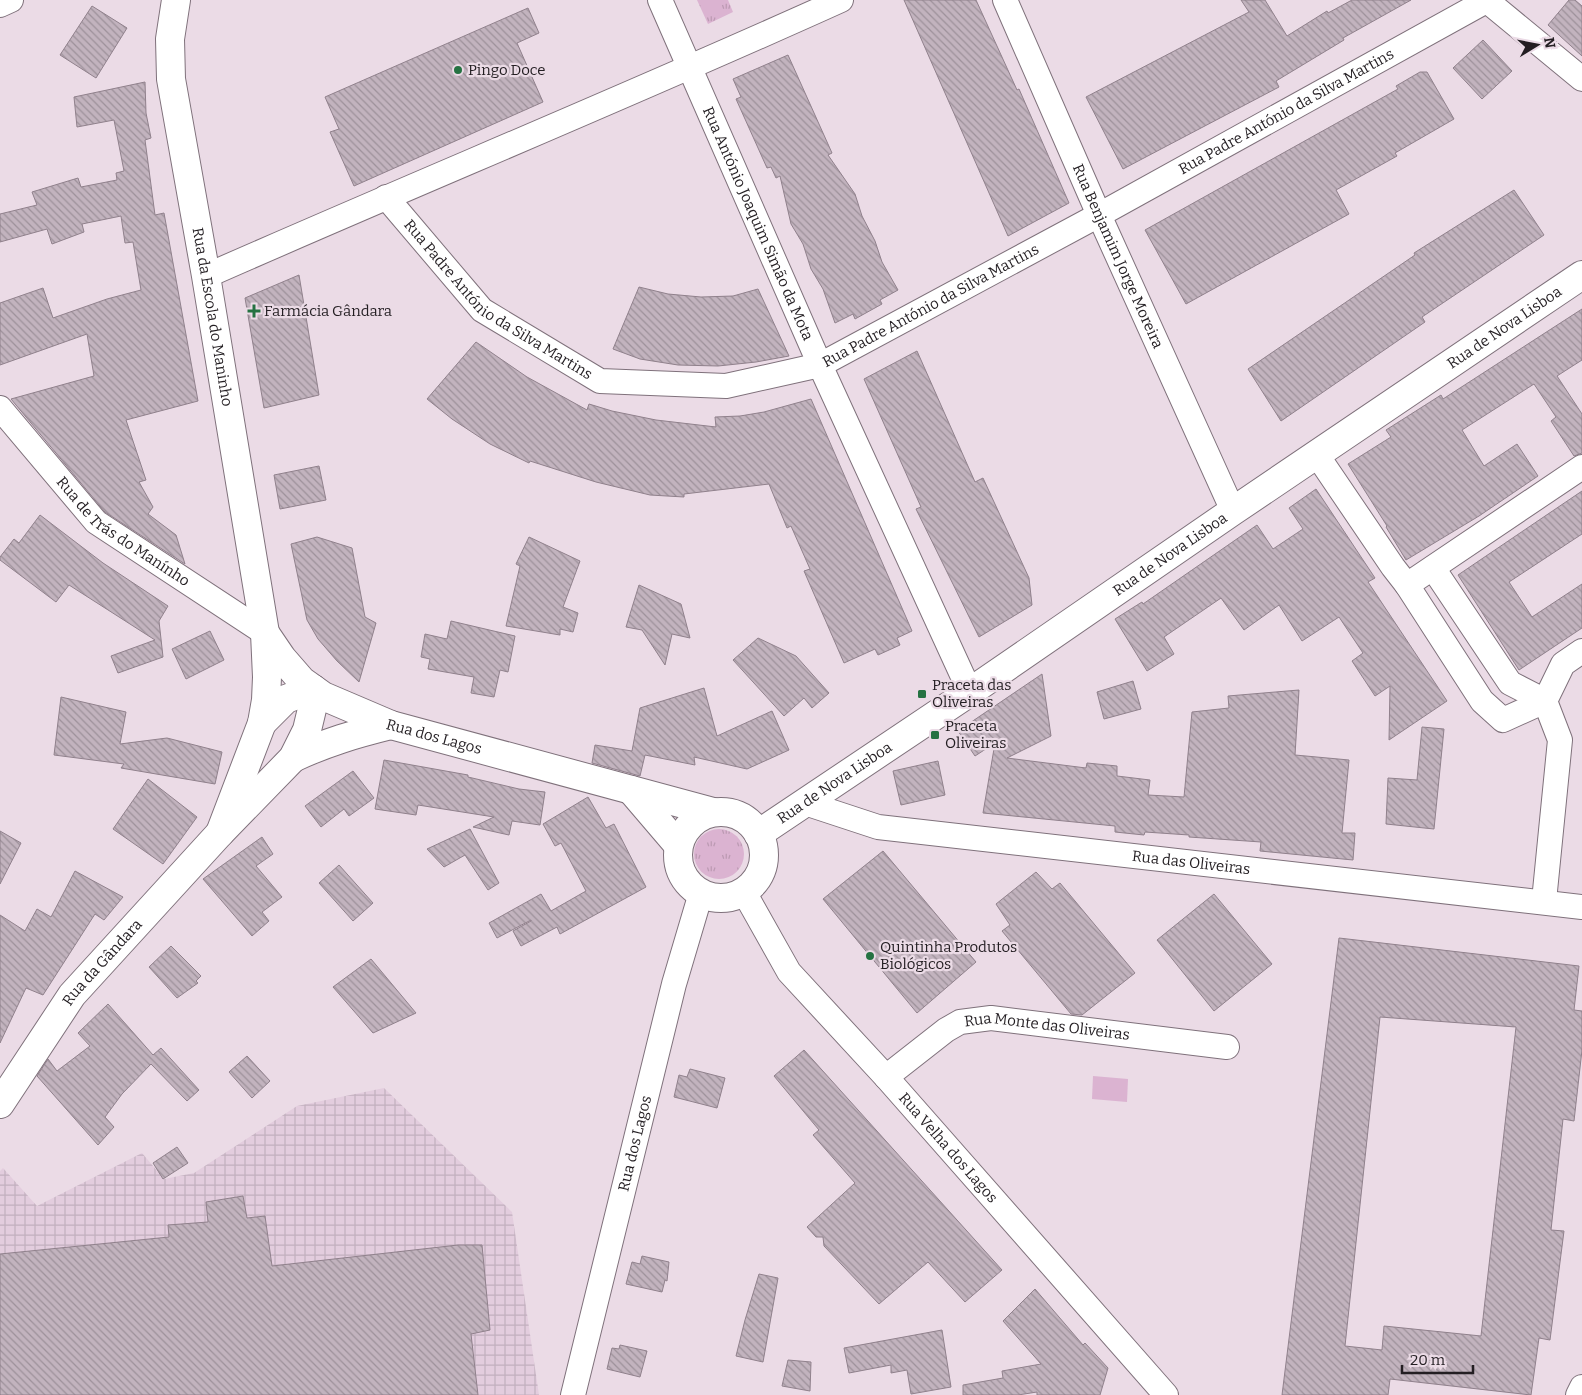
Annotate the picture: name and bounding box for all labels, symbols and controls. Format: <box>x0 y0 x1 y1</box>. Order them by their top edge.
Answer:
north arrow <box>1512 20 1562 70</box>
text: N <box>1540 36 1559 50</box>
street label: Rua Padre António da Silva Martins <box>1175 45 1397 178</box>
place label: Pingo Doce <box>468 61 546 79</box>
marker: Pingo Doce <box>452 64 464 76</box>
street label: Rua António Joaquim Simão da Mota <box>699 104 817 343</box>
street label: Rua Benjamim Jorge Moreira <box>1069 161 1167 351</box>
street label: Rua Padre António da Silva Martins <box>400 216 596 383</box>
street label: Rua da Escola do Maninho <box>189 226 236 408</box>
street label: Rua Padre António da Silva Martins <box>819 240 1042 371</box>
street label: Rua de Nova Lisboa <box>1444 282 1565 373</box>
place label: Farmácia Gândara <box>264 302 392 320</box>
marker: Farmácia Gândara <box>248 305 260 317</box>
street label: Rua de Trás do Manínho <box>53 473 193 590</box>
street label: Rua de Nova Lisboa <box>1110 509 1230 600</box>
place label: Praceta das Oliveiras <box>932 676 1011 711</box>
marker: Praceta das Oliveiras <box>916 688 928 700</box>
street label: Rua dos Lagos <box>384 715 484 758</box>
place label: Praceta Oliveiras <box>945 717 1006 752</box>
marker: Praceta Oliveiras <box>929 729 941 741</box>
street label: Rua de Nova Lisboa <box>774 738 895 828</box>
street label: Rua das Oliveiras <box>1131 847 1251 878</box>
street label: Rua da Gândara <box>59 916 146 1009</box>
place label: Quintinha Produtos Biológicos <box>880 938 1017 973</box>
marker: Quintinha Produtos Biológicos <box>864 950 876 962</box>
street label: Rua Monte das Oliveiras <box>963 1009 1131 1044</box>
street label: Rua Velha dos Lagos <box>895 1089 1002 1206</box>
street label: Rua dos Lagos <box>614 1094 655 1193</box>
scale bar <box>1402 1342 1473 1374</box>
text: 20 m <box>1410 1351 1446 1369</box>

